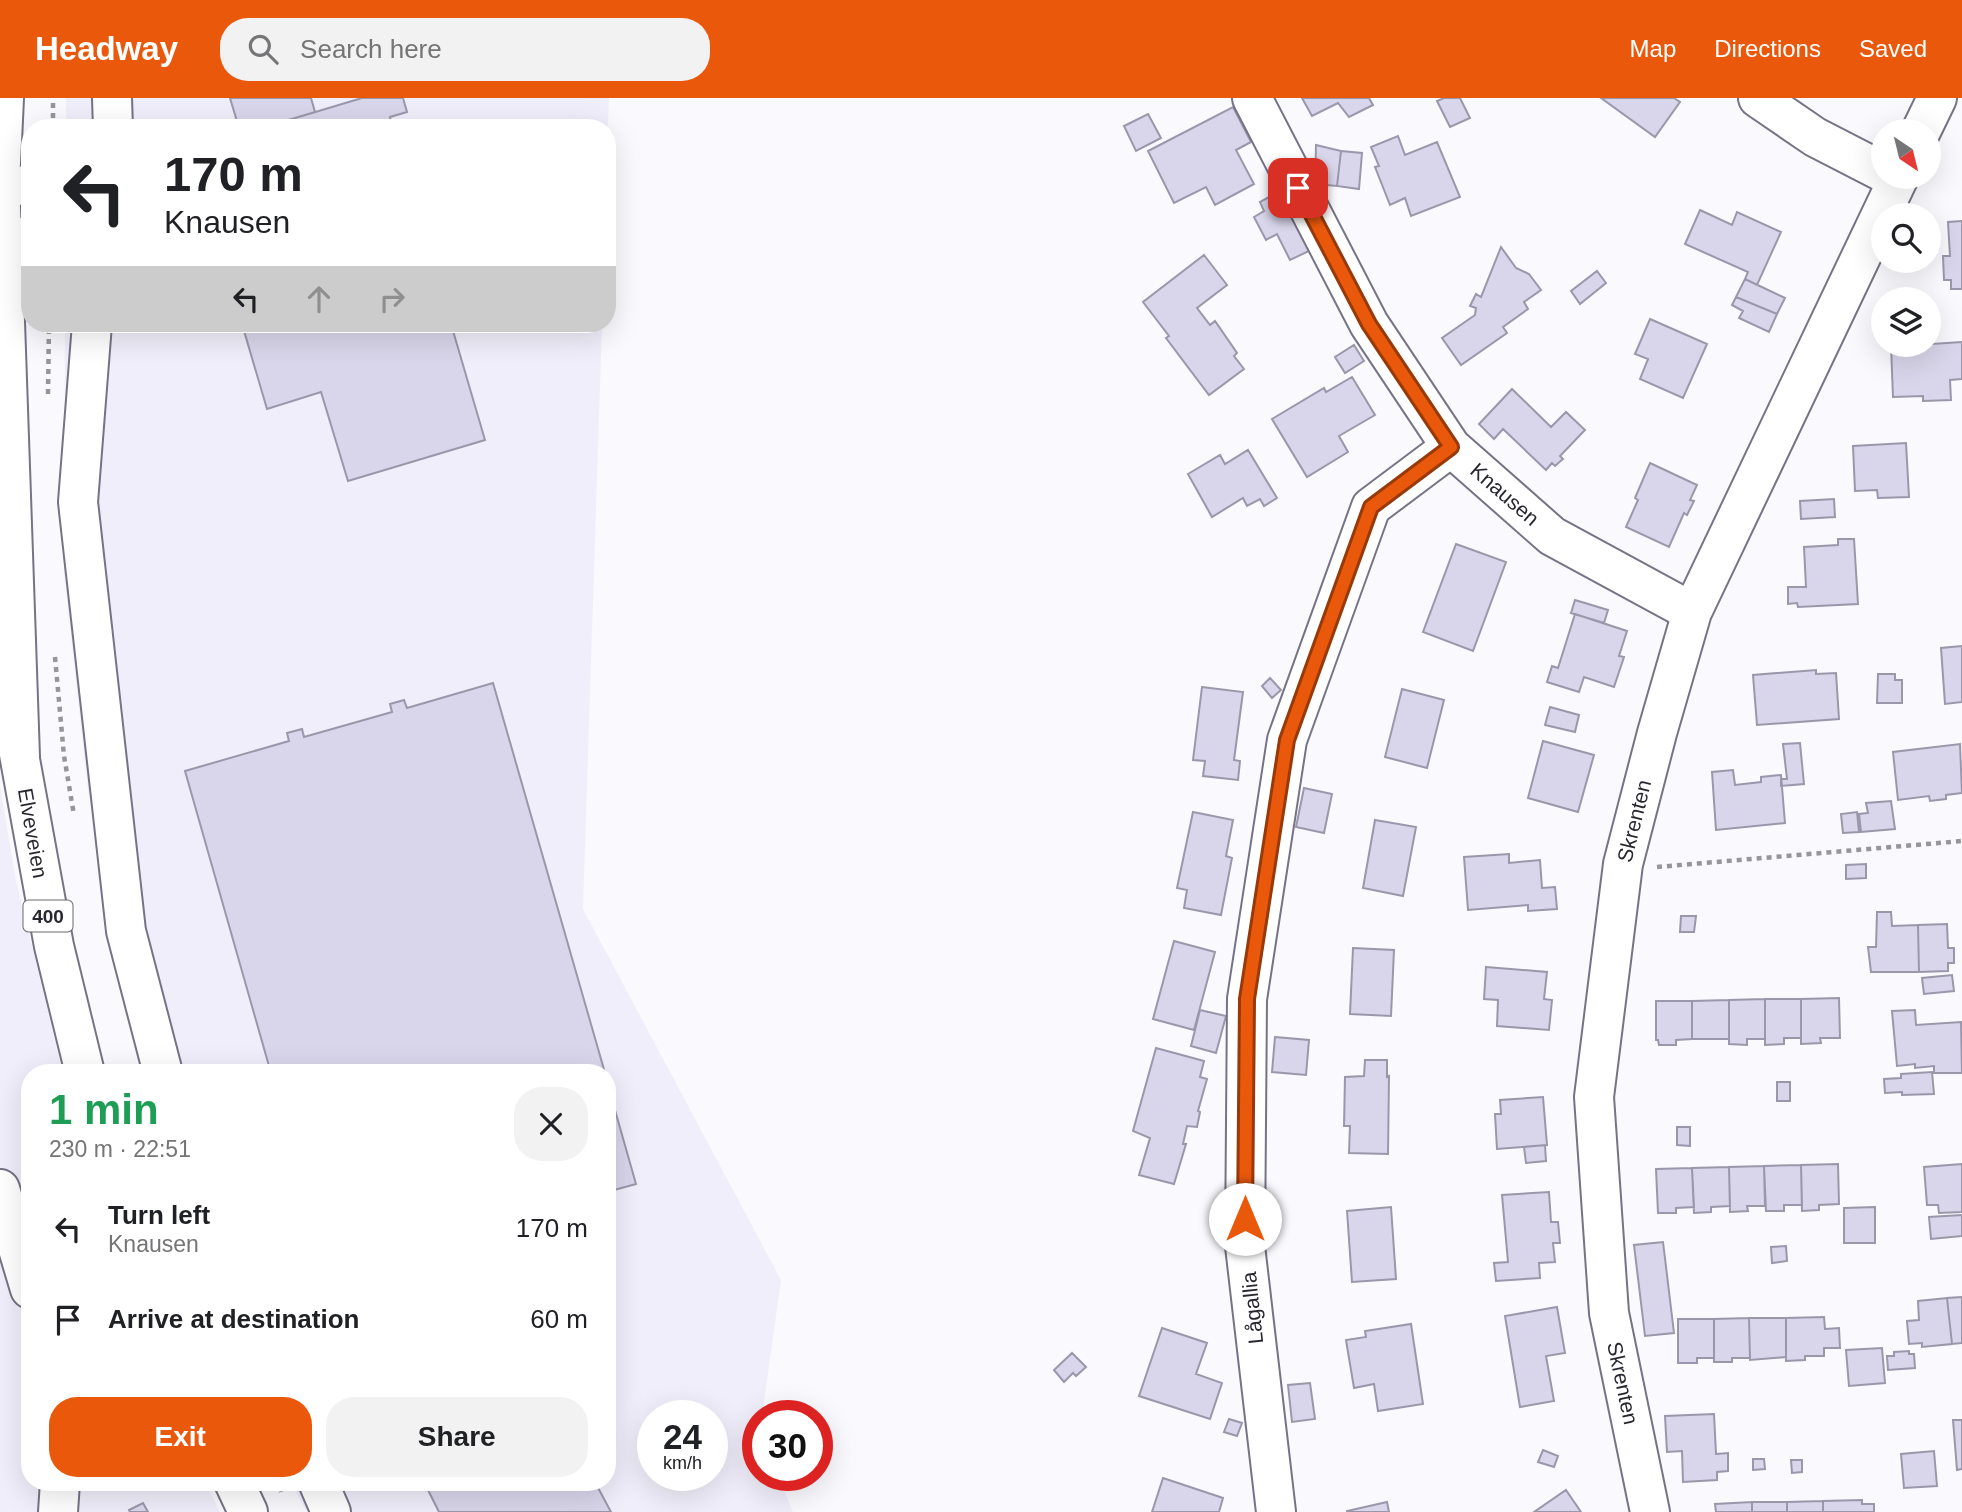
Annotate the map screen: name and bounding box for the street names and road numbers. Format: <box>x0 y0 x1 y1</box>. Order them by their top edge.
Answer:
street label: Knausen <box>1466 458 1544 530</box>
street label: Skrenten <box>1613 777 1655 865</box>
street label: Elveveien <box>14 786 52 880</box>
road number: 400 <box>23 901 72 932</box>
street label: Lågallia <box>1237 1270 1267 1345</box>
street label: Skrenten <box>1603 1339 1643 1427</box>

